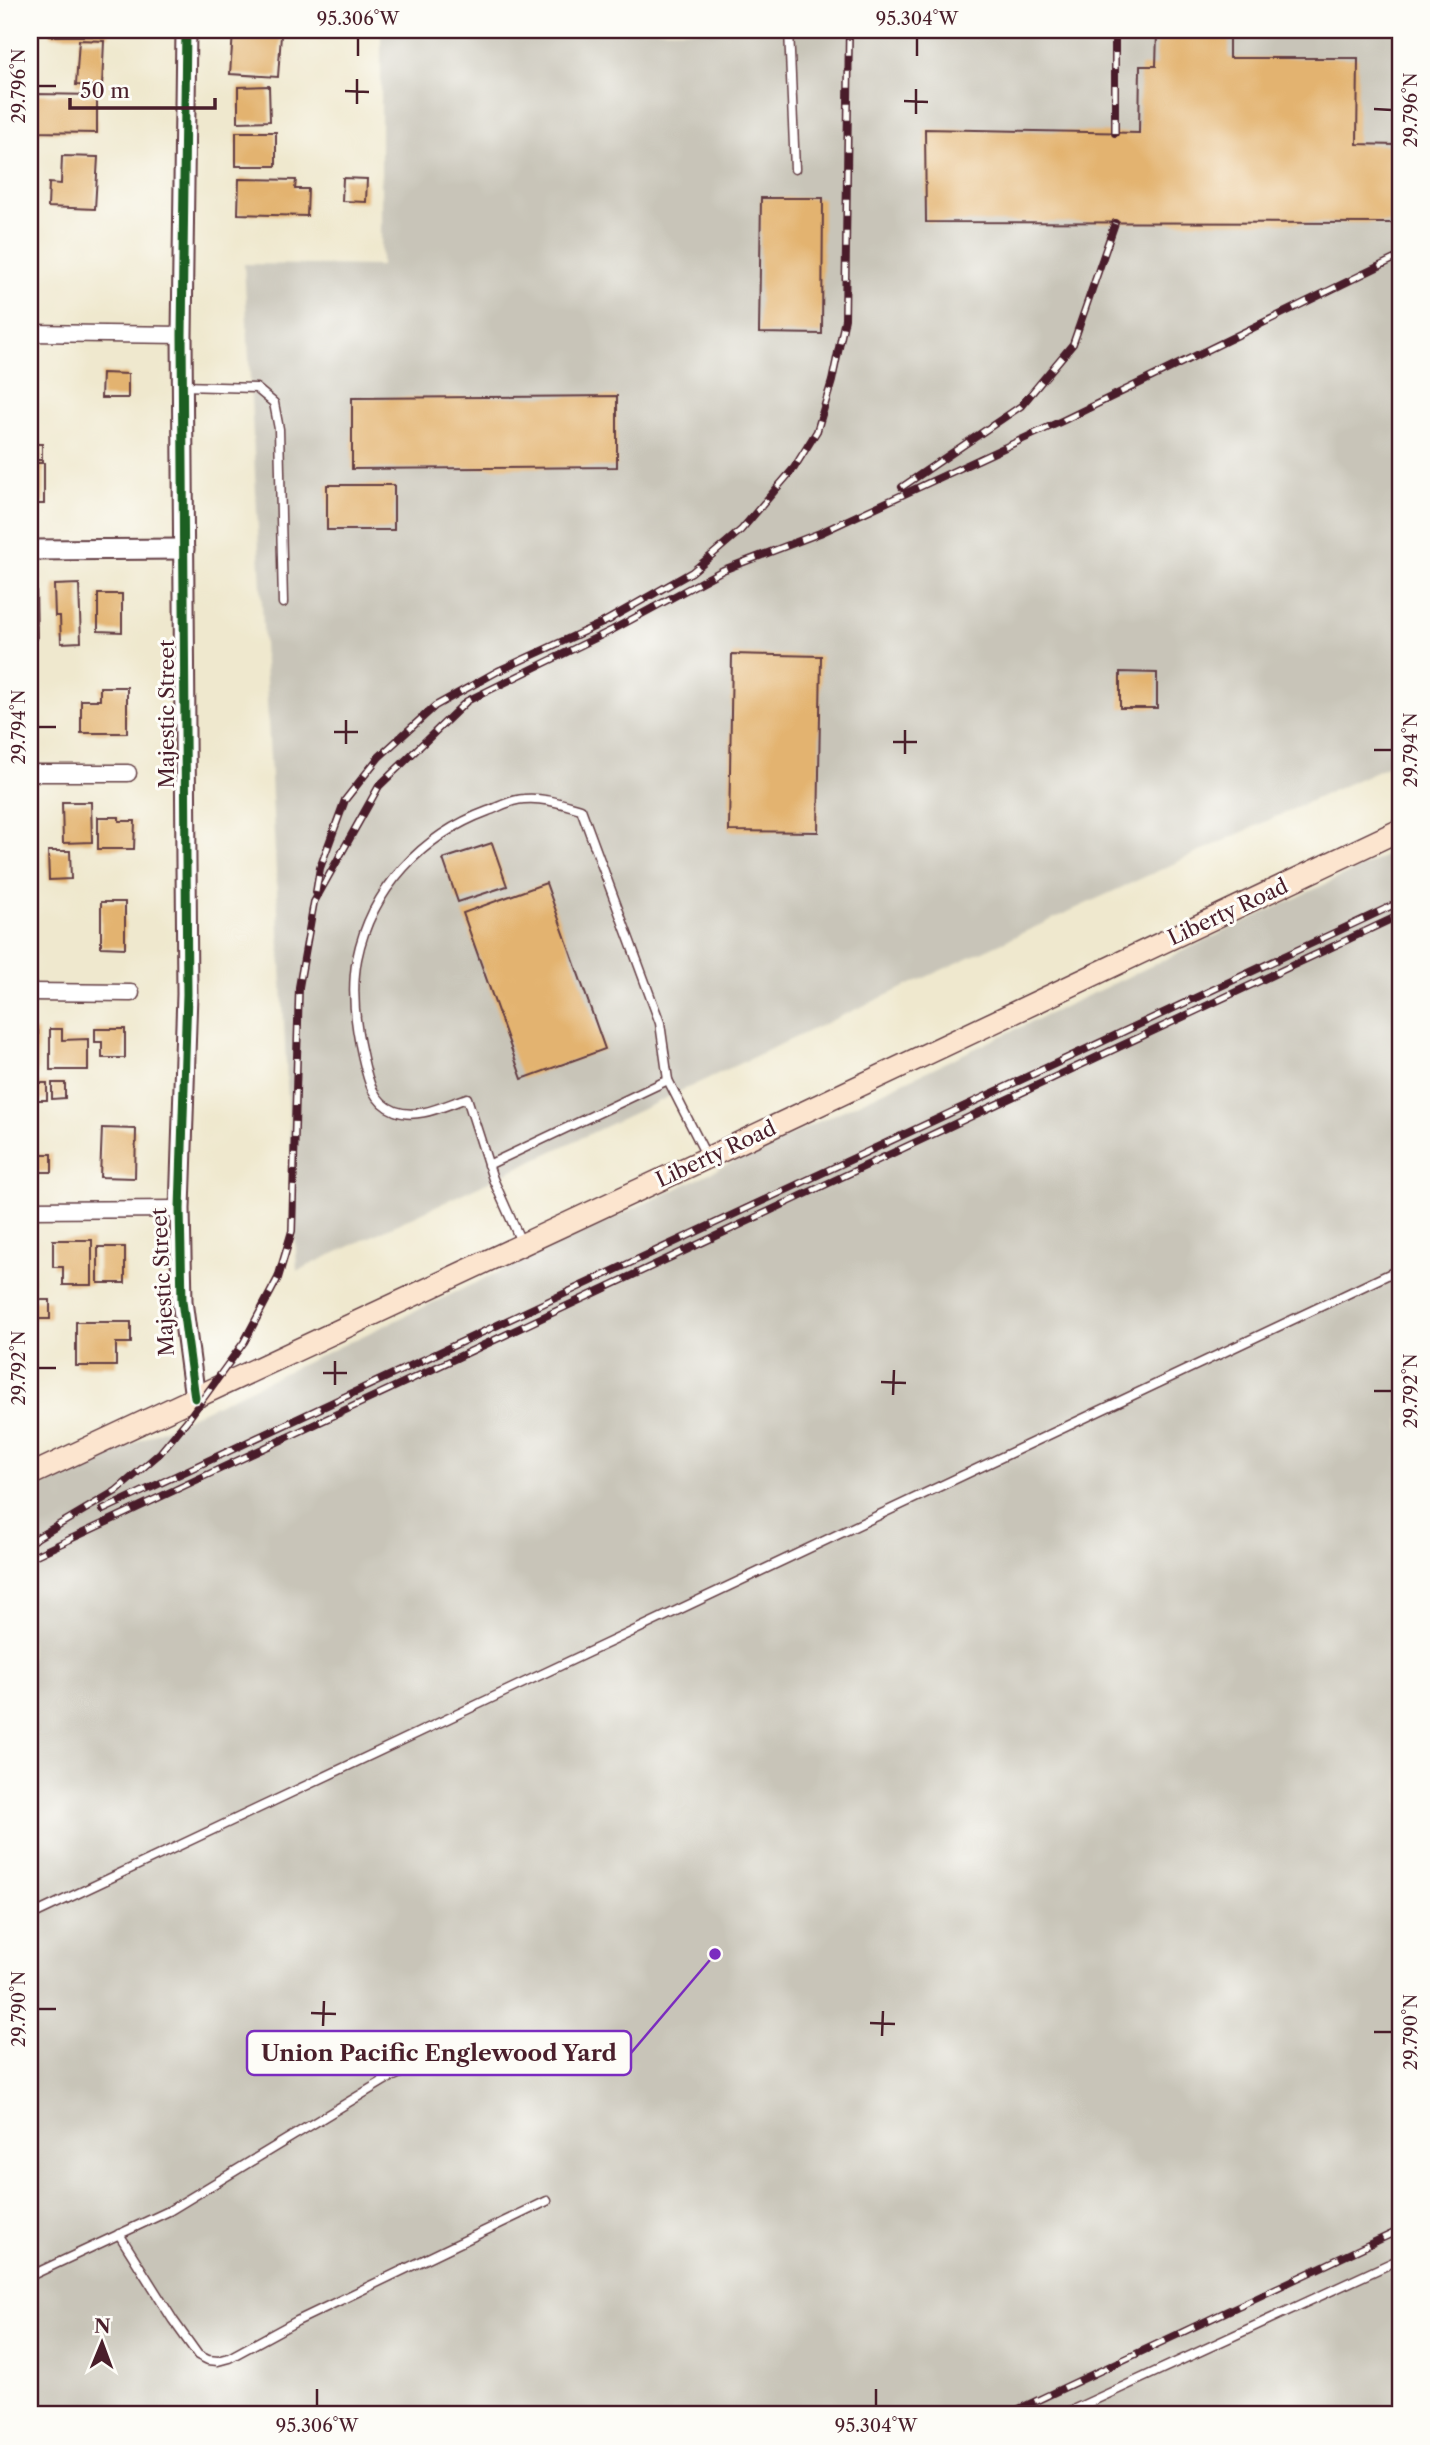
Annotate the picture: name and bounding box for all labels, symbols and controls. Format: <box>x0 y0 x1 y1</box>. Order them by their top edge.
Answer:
text: 95.306°W <box>317 8 400 30</box>
text: 95.304°W <box>876 8 959 30</box>
text: 29.796°N <box>8 48 30 124</box>
scale bar <box>70 66 215 110</box>
text: 29.796°N <box>1400 72 1422 148</box>
text: 50 m <box>80 78 130 103</box>
street label: Majestic Street <box>154 639 179 788</box>
text: 29.794°N <box>8 689 30 765</box>
text: 29.794°N <box>1400 712 1422 788</box>
street label: Liberty Road <box>1164 873 1292 950</box>
street label: Liberty Road <box>652 1115 780 1192</box>
street label: Majestic Street <box>146 1206 179 1357</box>
text: 29.792°N <box>8 1330 30 1406</box>
text: 29.792°N <box>1400 1353 1422 1429</box>
text: 29.790°N <box>8 1971 30 2047</box>
text: 29.790°N <box>1400 1994 1422 2070</box>
callout: Union Pacific Englewood Yard <box>247 2031 631 2075</box>
text: Union Pacific Englewood Yard <box>261 2039 618 2067</box>
north arrow <box>66 2308 136 2378</box>
text: N <box>94 2315 111 2338</box>
text: 95.306°W <box>276 2415 359 2437</box>
text: 95.304°W <box>835 2415 918 2437</box>

